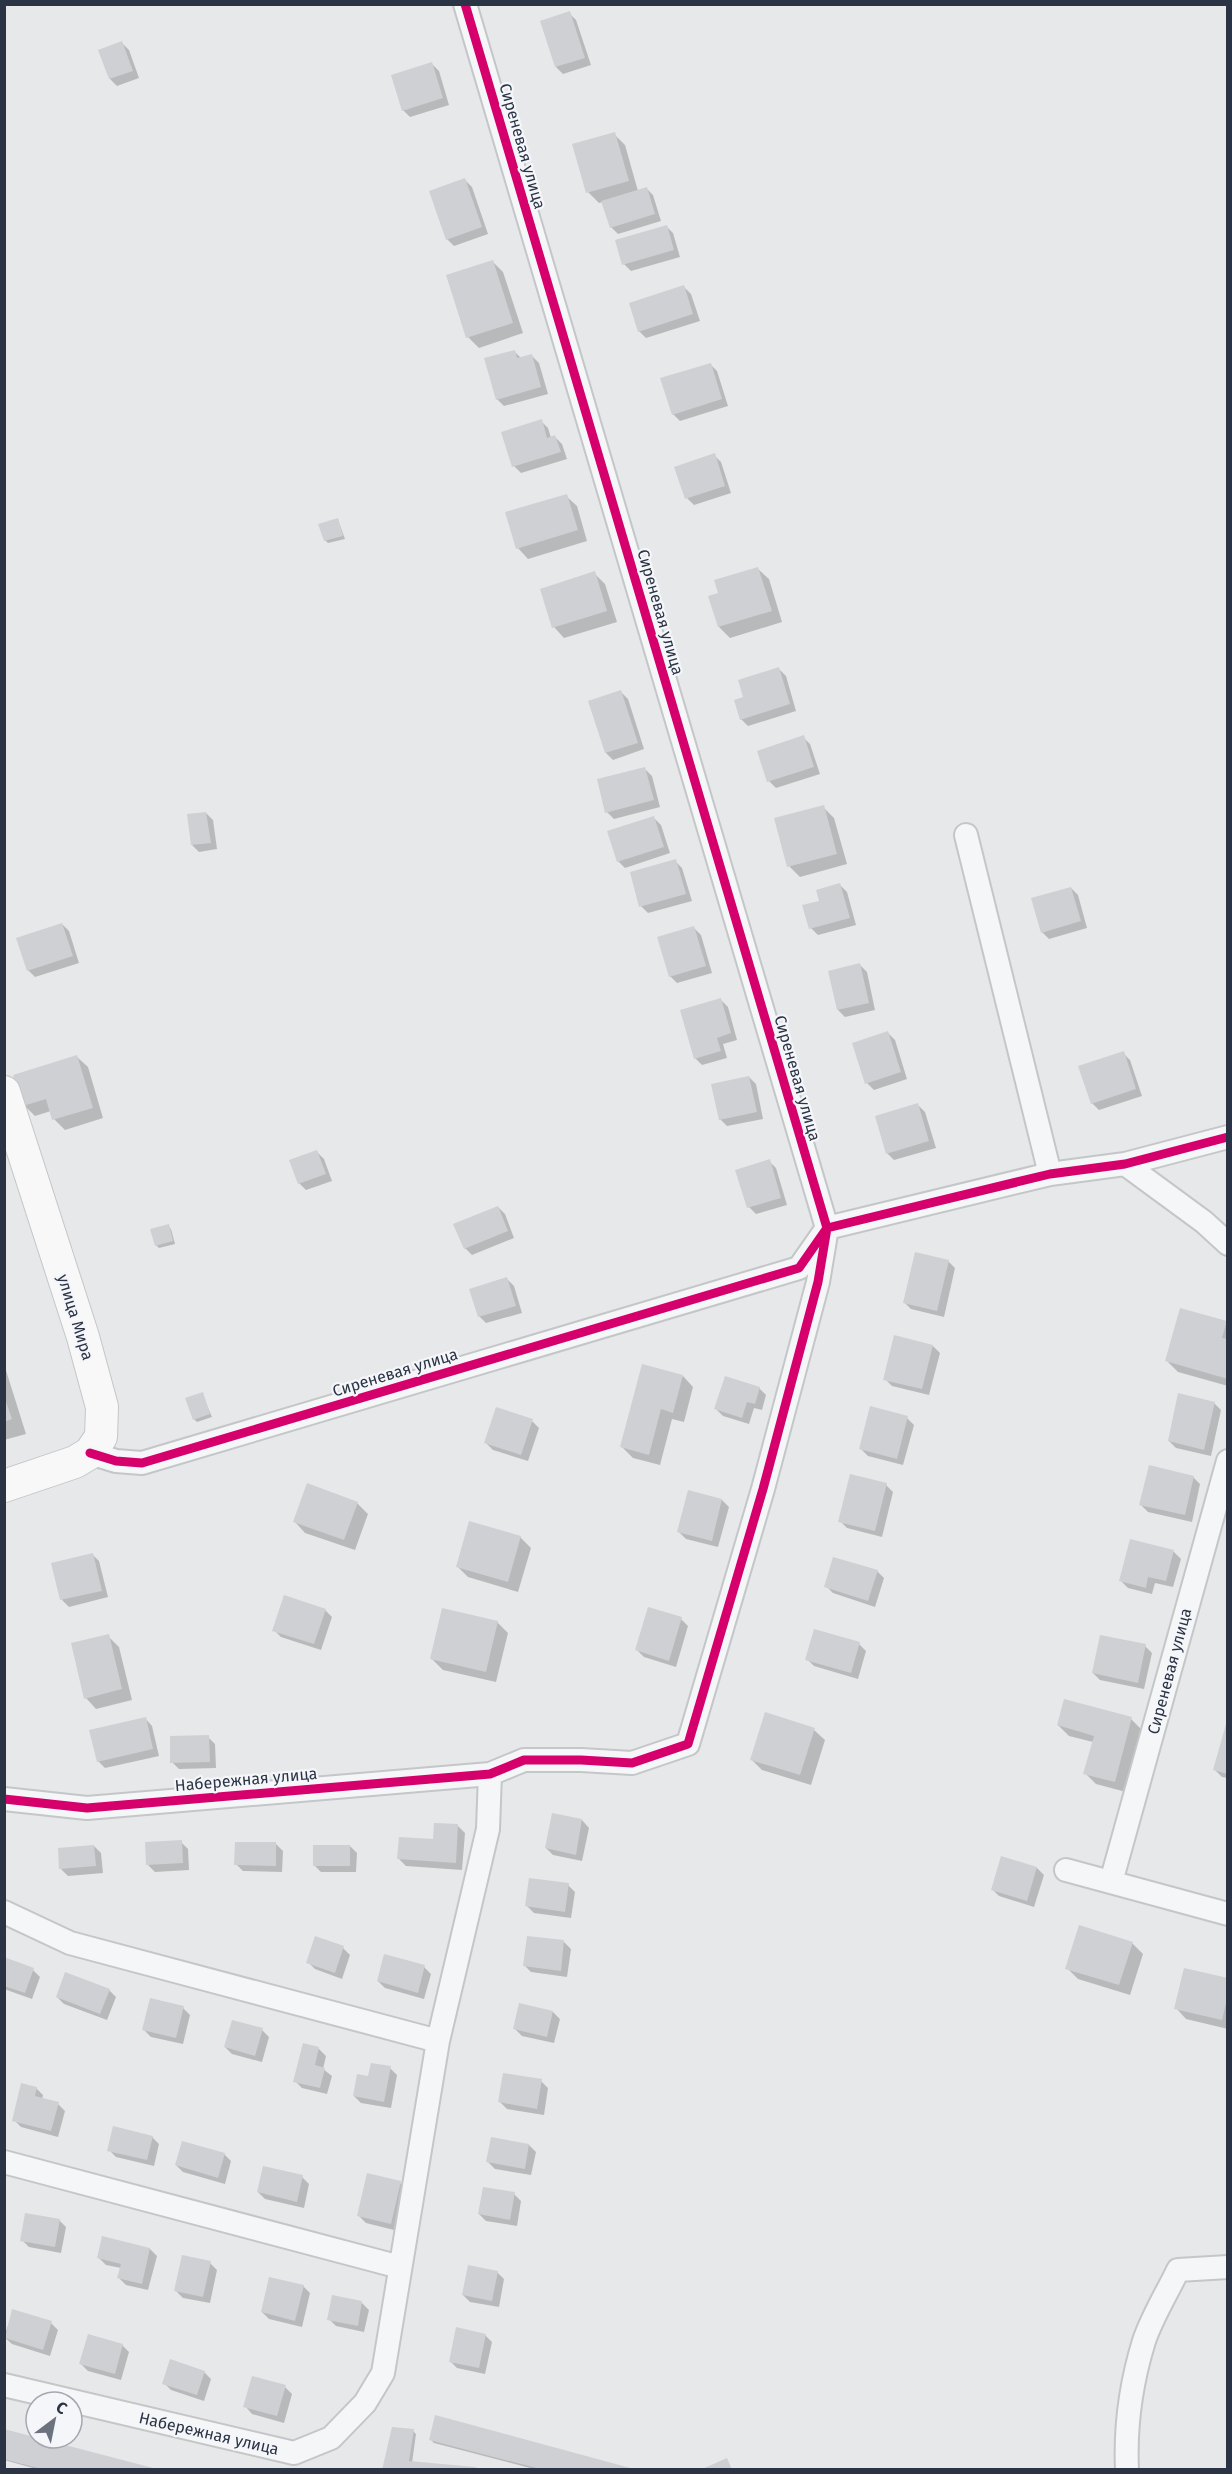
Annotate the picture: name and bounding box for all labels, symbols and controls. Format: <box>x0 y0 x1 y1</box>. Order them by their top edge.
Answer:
street label: Сиреневая улица <box>495 81 550 211</box>
street label: Сиреневая улица <box>633 547 688 677</box>
street label: Сиреневая улица <box>770 1013 825 1143</box>
street label: улица Мира <box>53 1272 98 1362</box>
street label: Сиреневая улица <box>330 1344 460 1401</box>
street label: Сиреневая улица <box>1143 1606 1195 1736</box>
street label: Набережная улица <box>174 1764 318 1795</box>
north arrow <box>24 2390 84 2450</box>
text: С <box>53 2397 71 2419</box>
street label: Набережная улица <box>137 2408 281 2459</box>

